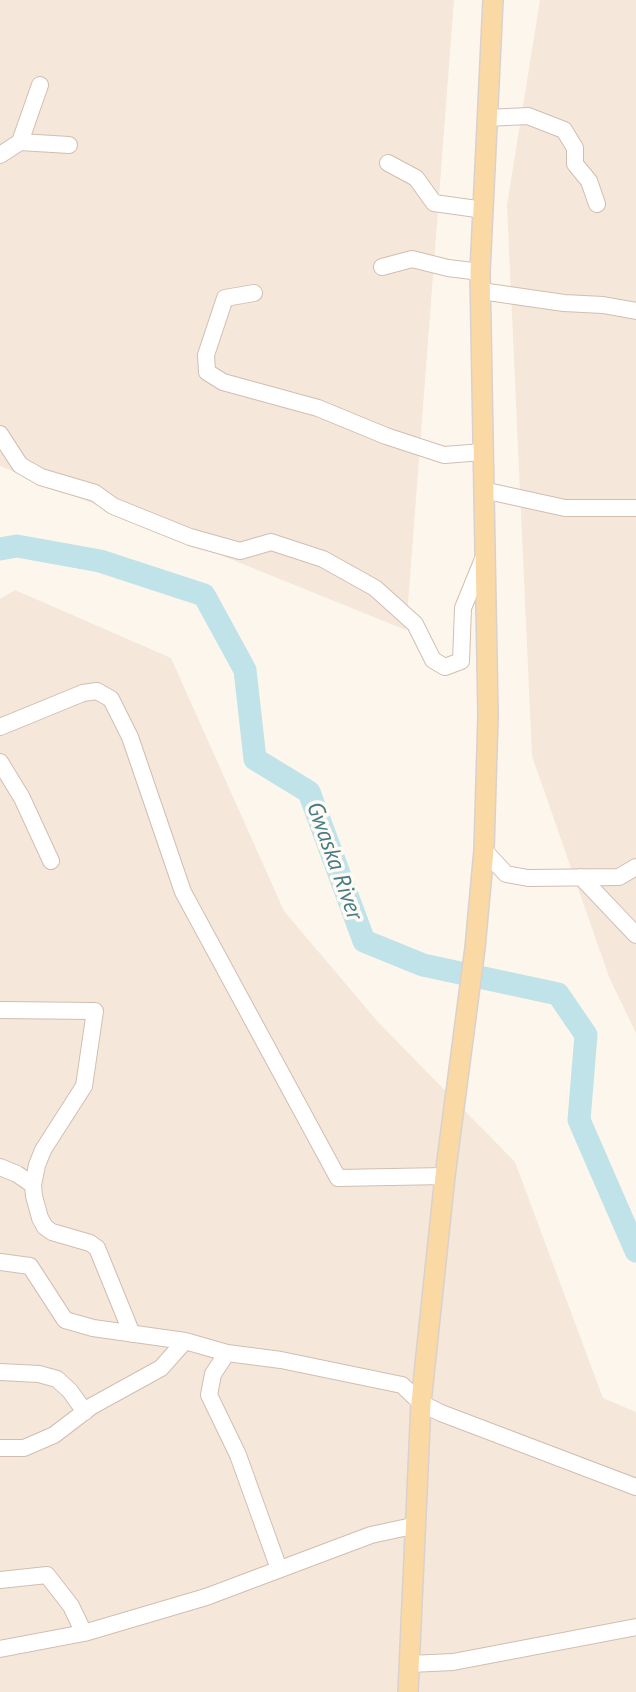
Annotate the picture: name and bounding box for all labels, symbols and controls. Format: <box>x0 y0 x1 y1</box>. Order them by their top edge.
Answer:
water label: Gwaska River <box>300 798 368 924</box>

